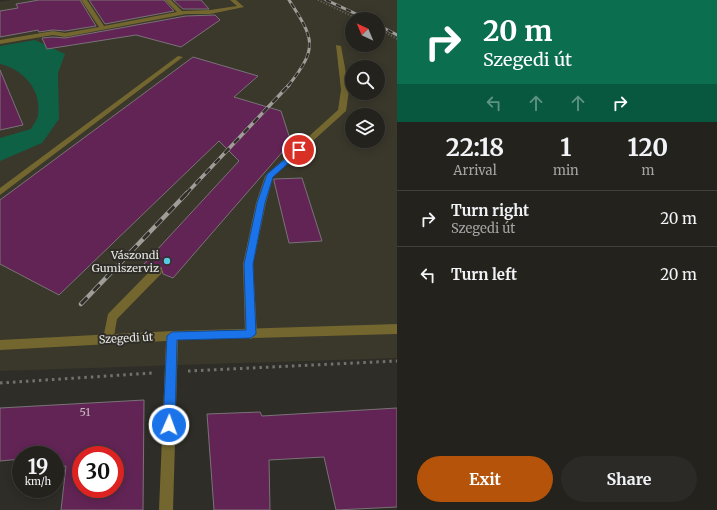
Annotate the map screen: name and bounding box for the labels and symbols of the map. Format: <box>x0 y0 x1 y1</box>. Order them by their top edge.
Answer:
north arrow <box>345 12 385 52</box>
pin <box>282 133 316 167</box>
place label: Vászondi Gumiszerviz <box>92 248 159 275</box>
marker: Vászondi Gumiszerviz <box>162 256 172 266</box>
street label: Szegedi út <box>98 330 154 346</box>
position arrow <box>148 404 190 446</box>
house number: 51 <box>80 405 90 419</box>
speed limit sign: 30 <box>72 446 124 498</box>

